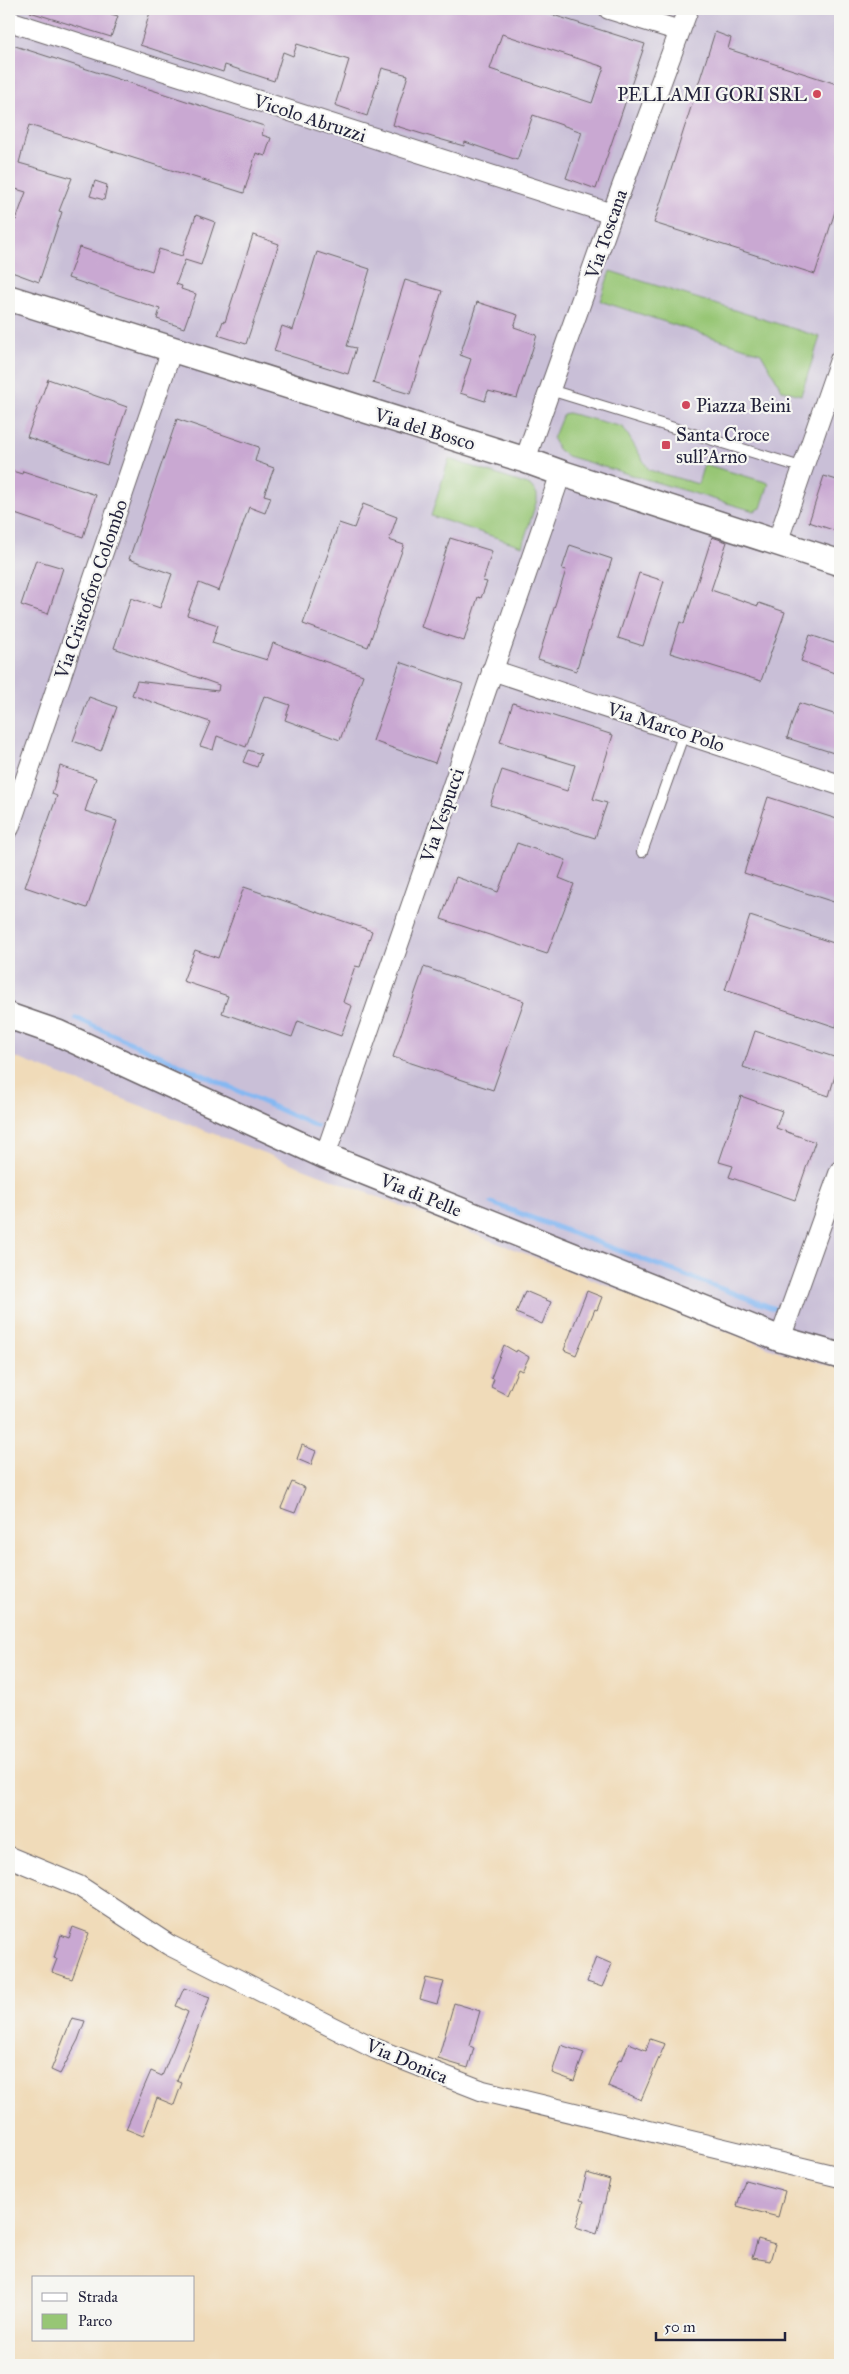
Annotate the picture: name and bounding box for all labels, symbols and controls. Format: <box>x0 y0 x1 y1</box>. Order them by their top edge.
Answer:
place label: PELLAMI GORI SRL <box>617 83 807 106</box>
marker: PELLAMI GORI SRL <box>811 88 823 100</box>
street label: Vicolo Abruzzi <box>250 89 369 147</box>
street label: Via Toscana <box>580 185 632 283</box>
place label: Piazza Beini <box>696 394 791 417</box>
marker: Piazza Beini <box>680 399 692 411</box>
street label: Via del Bosco <box>371 402 478 455</box>
place label: Santa Croce sull'Arno <box>676 423 770 468</box>
marker: Santa Croce sull'Arno <box>660 439 672 451</box>
street label: Via Cristoforo Colombo <box>49 496 133 683</box>
street label: Via Marco Polo <box>604 697 728 757</box>
street label: Via Vespucci <box>415 765 469 866</box>
street label: Via di Pelle <box>376 1168 465 1222</box>
street label: Via Donica <box>362 2033 452 2089</box>
legend <box>32 2276 195 2342</box>
text: Strada <box>78 2288 118 2306</box>
scale bar <box>656 2309 785 2341</box>
text: Parco <box>78 2312 113 2330</box>
text: 50 m <box>664 2318 696 2336</box>

